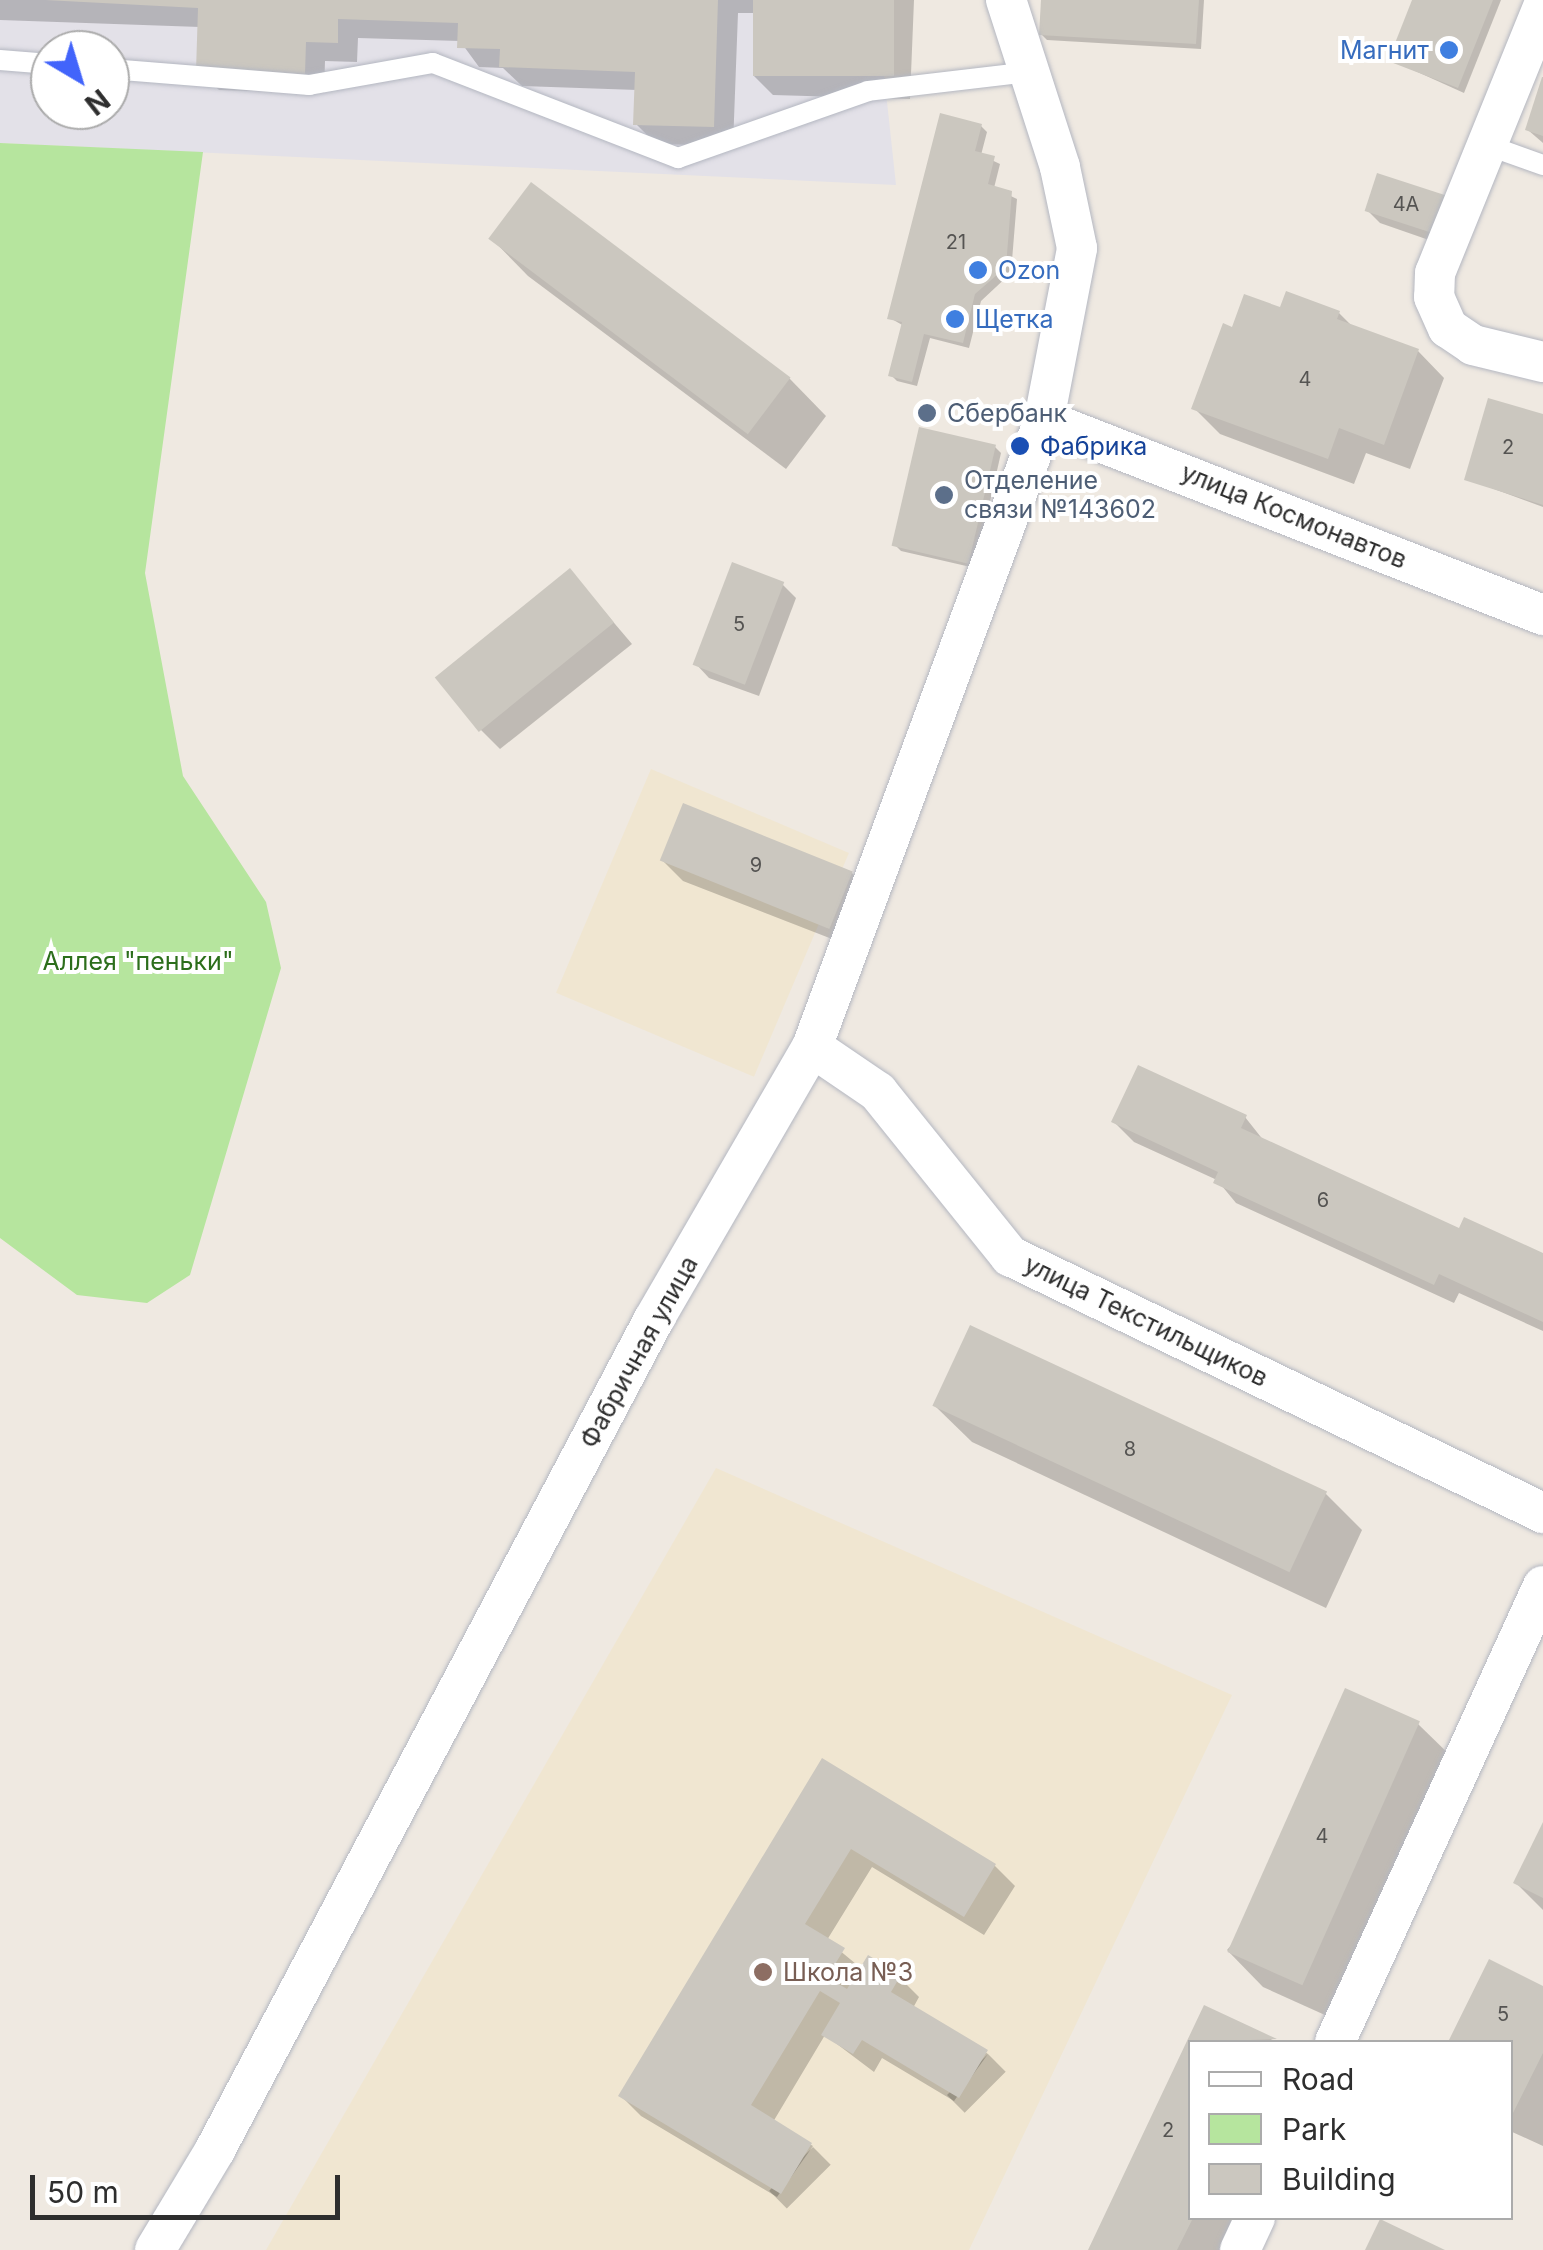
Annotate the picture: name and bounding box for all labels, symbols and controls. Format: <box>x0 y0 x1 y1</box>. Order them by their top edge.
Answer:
north arrow <box>30 30 130 130</box>
place label: Магнит <box>1340 35 1429 65</box>
marker: Магнит <box>1438 39 1460 61</box>
text: N <box>78 82 116 122</box>
house number: 4А <box>1393 192 1419 216</box>
house number: 21 <box>946 230 966 254</box>
place label: Ozon <box>998 255 1060 285</box>
marker: Ozon <box>967 259 989 281</box>
place label: Щетка <box>975 304 1054 334</box>
marker: Щетка <box>944 308 966 330</box>
house number: 4 <box>1299 367 1311 391</box>
place label: Сбербанк <box>947 398 1067 428</box>
marker: Сбербанк <box>916 402 938 424</box>
place label: Фабрика <box>1040 431 1147 461</box>
marker: Фабрика <box>1009 435 1031 457</box>
house number: 2 <box>1502 435 1514 459</box>
street label: улица Космонавтов <box>1177 457 1411 575</box>
place label: Отделение связи №143602 <box>964 466 1156 525</box>
marker: Отделение связи №143602 <box>933 484 955 506</box>
house number: 5 <box>733 612 745 636</box>
house number: 9 <box>750 853 762 877</box>
park label: Аллея "пеньки" <box>42 946 234 976</box>
house number: 6 <box>1317 1188 1329 1212</box>
street label: улица Текстильщиков <box>1019 1249 1273 1393</box>
street label: Фабричная улица <box>574 1251 704 1453</box>
house number: 8 <box>1124 1437 1136 1461</box>
house number: 4 <box>1316 1824 1328 1848</box>
place label: Школа №3 <box>783 1957 913 1987</box>
marker: Школа №3 <box>752 1961 774 1983</box>
house number: 5 <box>1497 2002 1509 2026</box>
legend <box>1188 2040 1513 2220</box>
text: Road <box>1282 2061 1354 2097</box>
text: Park <box>1282 2111 1346 2147</box>
house number: 2 <box>1162 2118 1174 2142</box>
scale bar <box>35 2155 345 2217</box>
text: Building <box>1282 2161 1396 2197</box>
text: 50 m <box>47 2174 119 2210</box>

